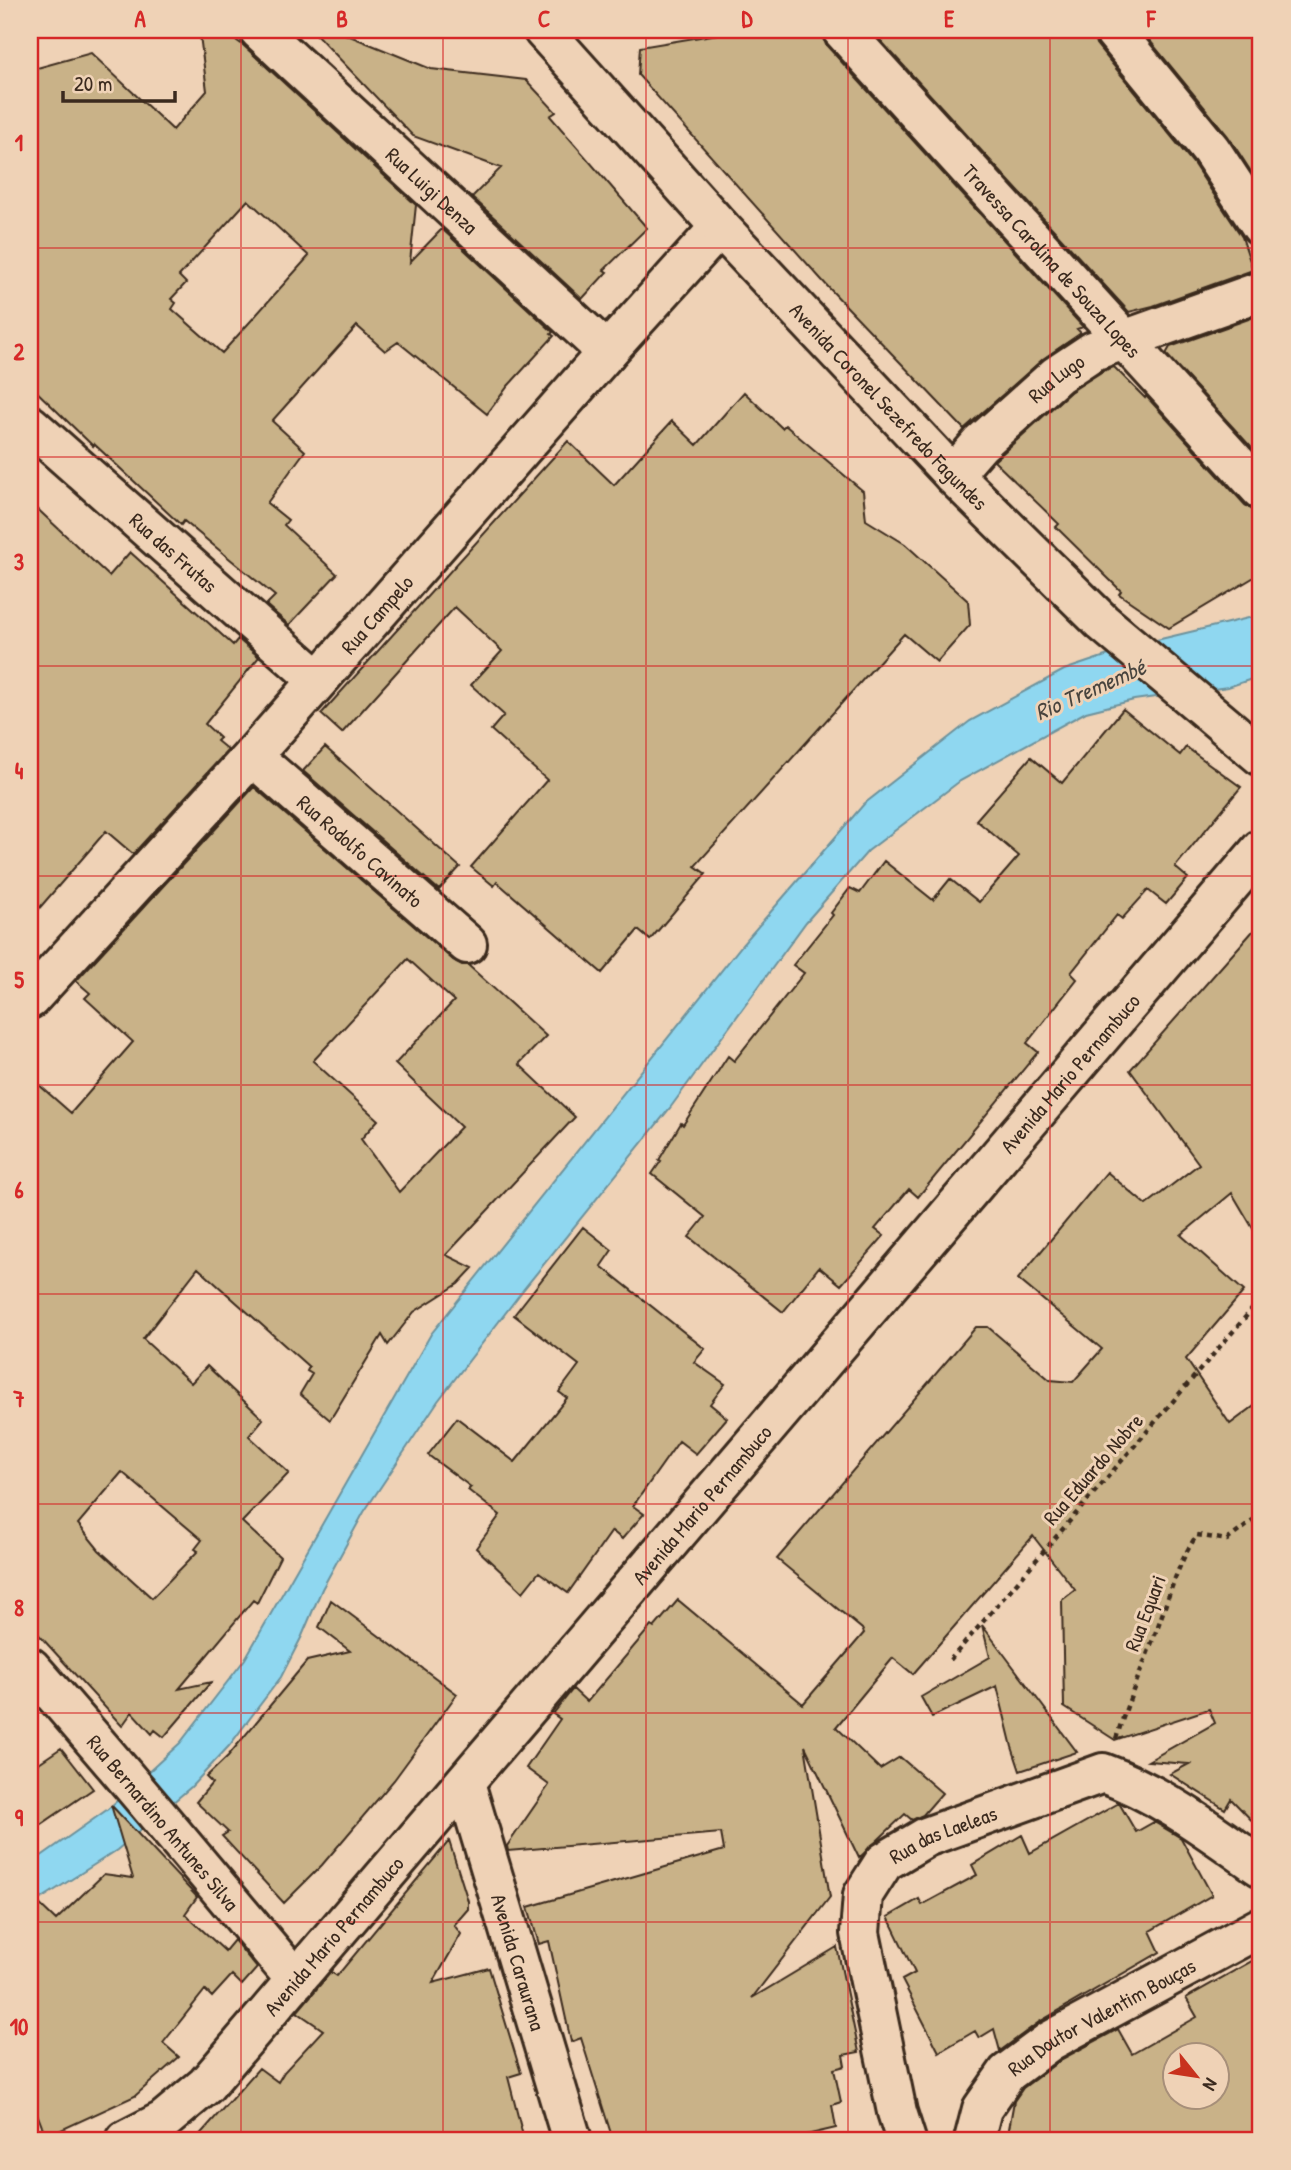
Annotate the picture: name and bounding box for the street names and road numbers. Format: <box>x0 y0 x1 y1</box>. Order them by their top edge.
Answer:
street label: Rua Luigi Denza <box>380 140 485 240</box>
street label: Travessa Carolina de Souza Lopes <box>956 157 1148 364</box>
street label: Avenida Coronel Sezefredo Fagundes <box>783 296 995 516</box>
street label: Rua Lugo <box>1021 346 1090 409</box>
street label: Rua das Frutas <box>124 506 224 599</box>
street label: Rua Campelo <box>334 568 419 660</box>
street label: Rua Rodolfo Cavinato <box>291 788 430 914</box>
street label: Avenida Mario Pernambuco <box>993 987 1146 1159</box>
street label: Rua Eduardo Nobre <box>1036 1407 1150 1531</box>
street label: Avenida Mario Pernambuco <box>625 1418 778 1591</box>
street label: Rua Equari <box>1117 1571 1173 1655</box>
street label: Rua Bernardino Antunes Silva <box>81 1728 246 1917</box>
street label: Rua das Laeleas <box>883 1798 1001 1870</box>
street label: Avenida Mario Pernambuco <box>257 1850 410 2022</box>
street label: Avenida Caraurana <box>485 1890 553 2034</box>
street label: Rua Doutor Valentim Bouças <box>1001 1951 1200 2082</box>

